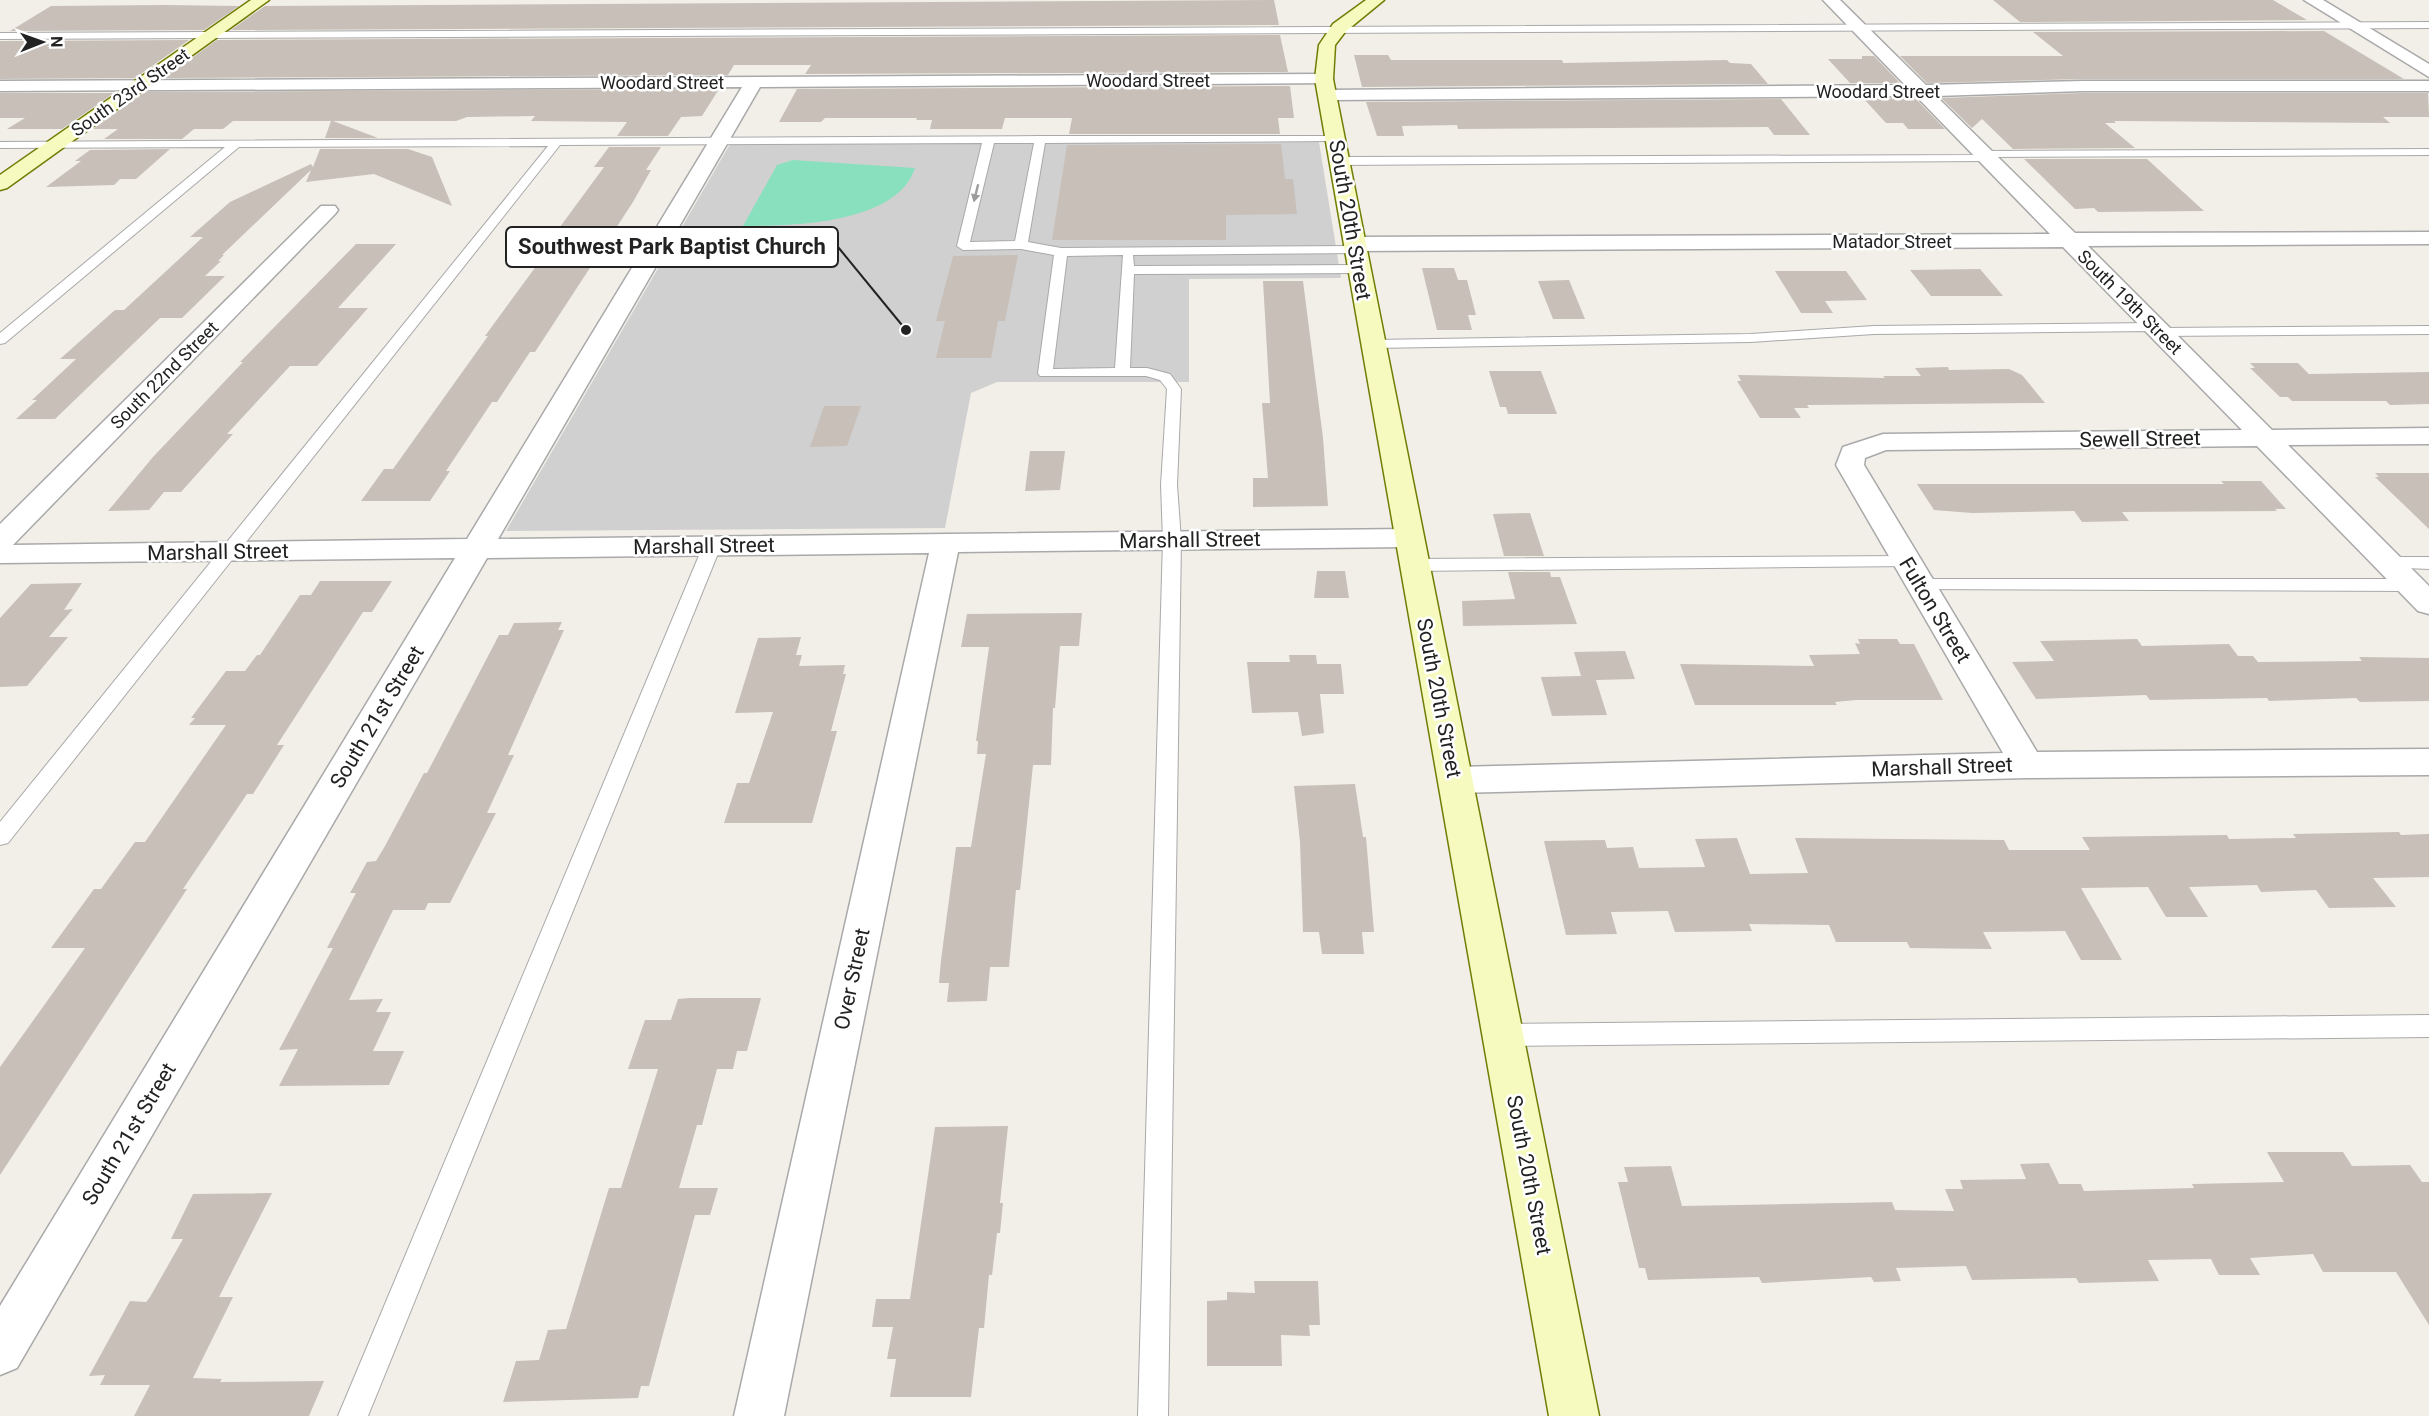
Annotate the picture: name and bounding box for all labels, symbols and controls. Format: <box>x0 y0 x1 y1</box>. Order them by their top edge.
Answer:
north arrow <box>12 12 72 72</box>
text: N <box>47 36 66 48</box>
street label: South 23rd Street <box>67 43 193 141</box>
street label: Woodard Street <box>1086 70 1210 91</box>
street label: Woodard Street <box>600 72 724 93</box>
street label: Woodard Street <box>1816 81 1940 102</box>
street label: South 20th Street <box>1324 138 1376 302</box>
one-way arrow <box>971 184 981 202</box>
callout: Southwest Park Baptist Church <box>506 227 838 267</box>
street label: Matador Street <box>1832 231 1952 252</box>
text: Southwest Park Baptist Church <box>518 234 826 259</box>
street label: South 19th Street <box>2073 245 2187 359</box>
street label: South 22nd Street <box>106 317 222 433</box>
street label: Sewell Street <box>2079 426 2201 452</box>
street label: Marshall Street <box>1119 527 1261 553</box>
street label: Marshall Street <box>633 533 775 559</box>
street label: Marshall Street <box>147 539 289 565</box>
street label: Fulton Street <box>1894 553 1976 667</box>
street label: South 20th Street <box>1412 616 1466 780</box>
street label: South 21st Street <box>325 641 429 792</box>
street label: Marshall Street <box>1871 753 2013 781</box>
street label: Over Street <box>830 926 875 1032</box>
street label: South 21st Street <box>77 1058 181 1209</box>
street label: South 20th Street <box>1502 1093 1556 1257</box>

